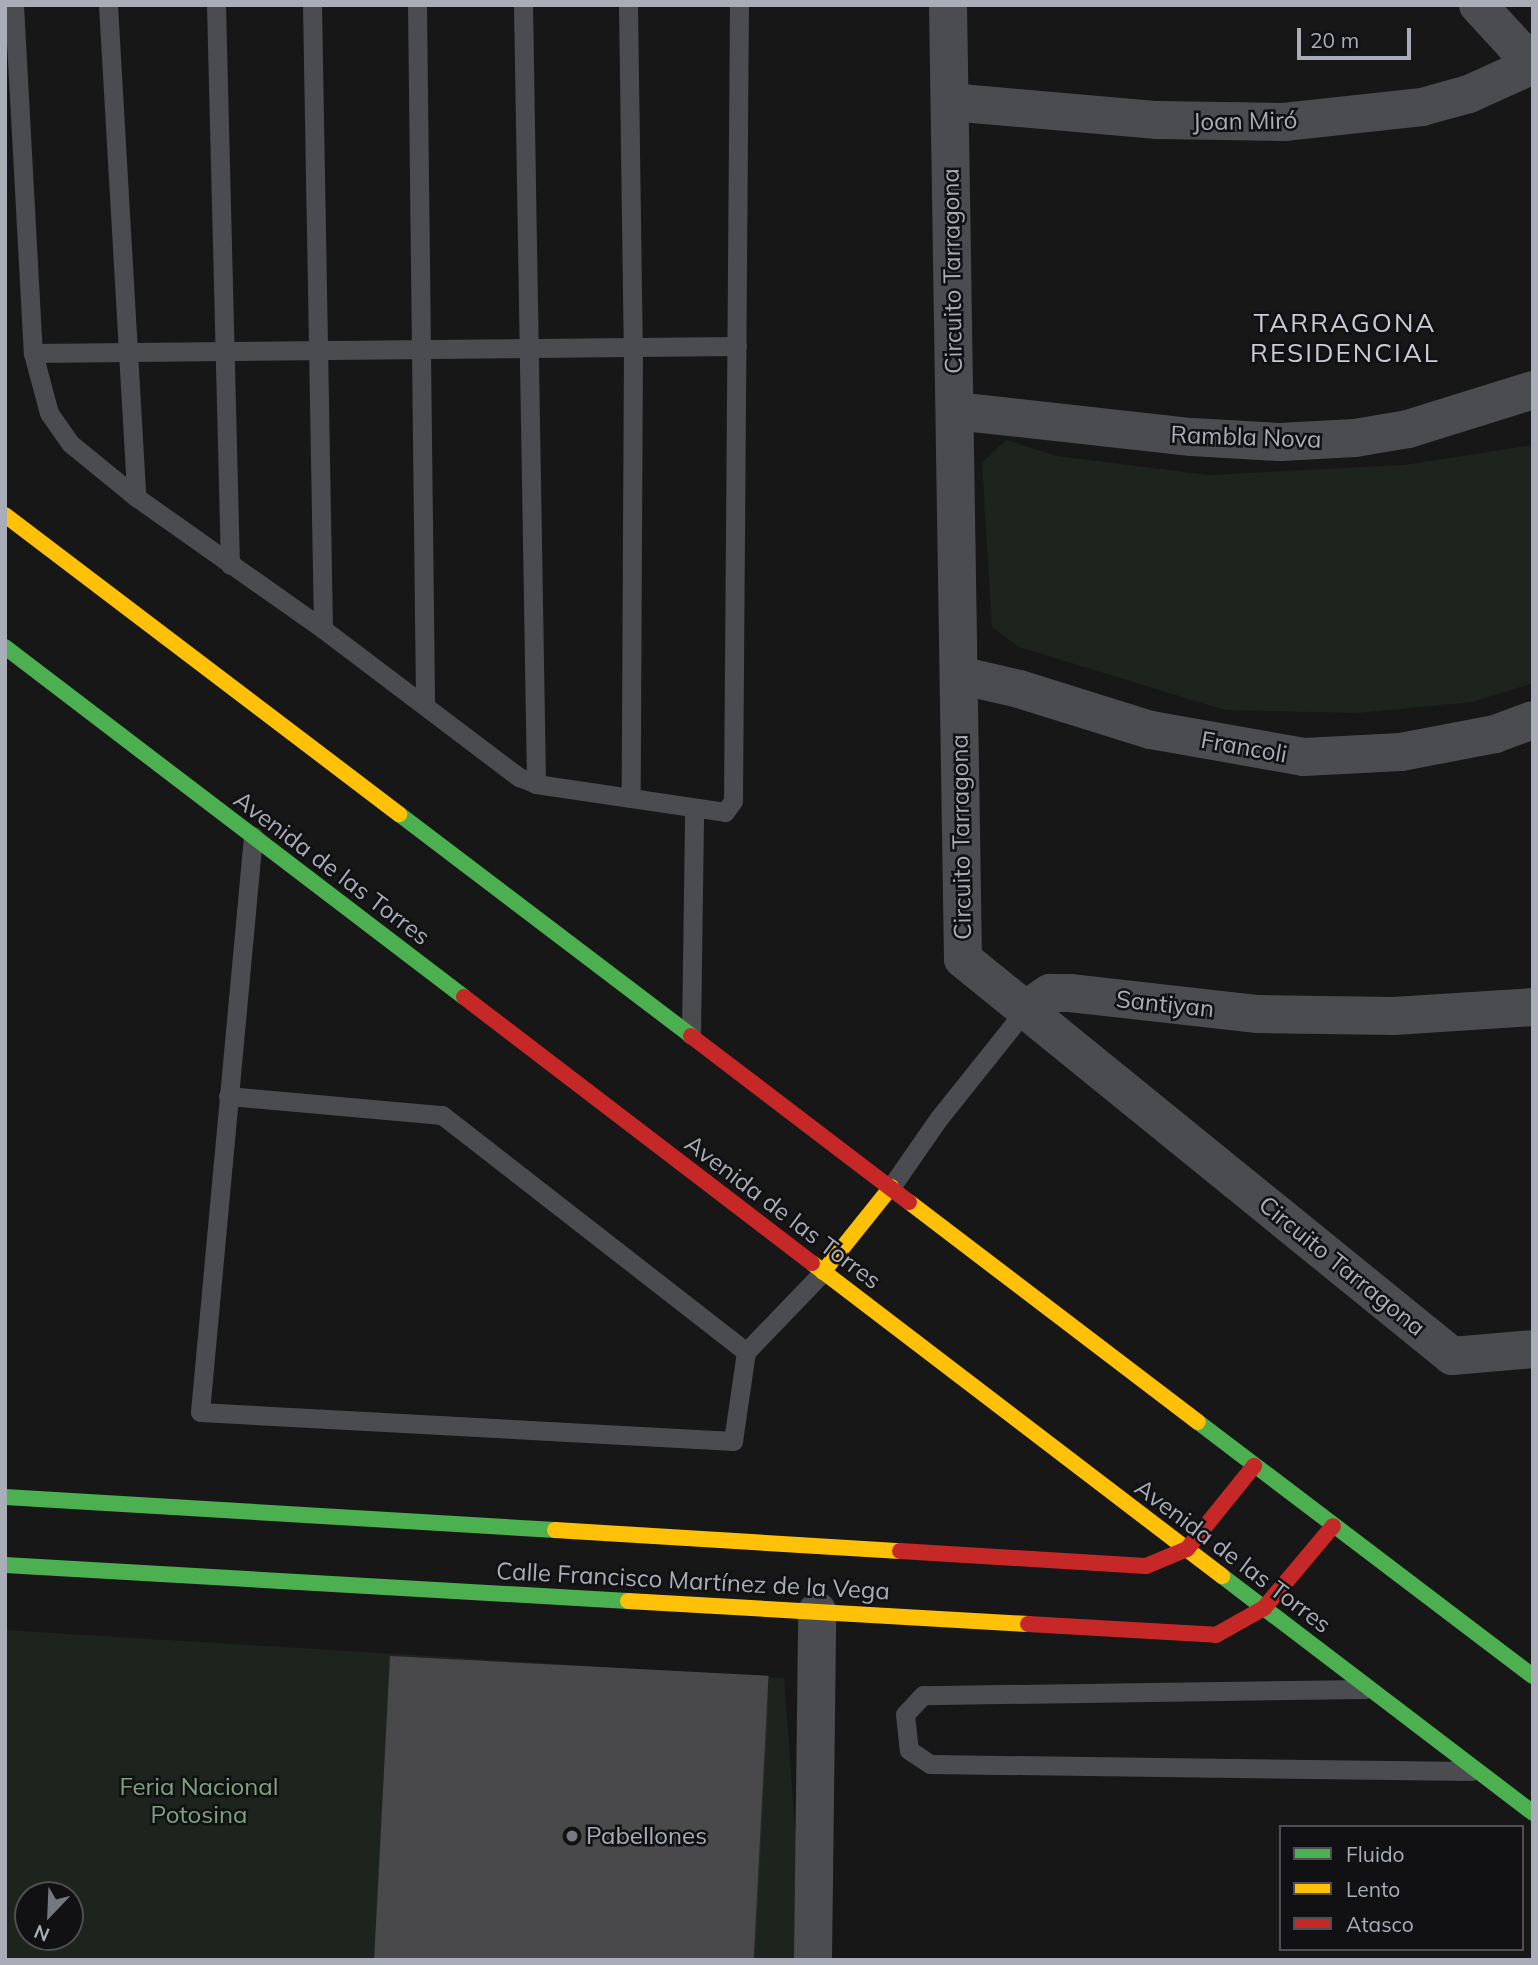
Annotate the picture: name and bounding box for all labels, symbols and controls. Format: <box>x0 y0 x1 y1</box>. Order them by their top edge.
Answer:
scale bar <box>1300 14 1414 58</box>
text: 20 m <box>1310 27 1359 53</box>
street label: Joan Miró <box>1192 106 1298 136</box>
street label: Circuito Tarragona <box>936 168 968 374</box>
district label: TARRAGONA RESIDENCIAL <box>1251 307 1439 368</box>
street label: Rambla Nova <box>1170 420 1322 454</box>
street label: Francoli <box>1199 725 1289 769</box>
street label: Circuito Tarragona <box>945 734 977 940</box>
street label: Avenida de las Torres <box>228 785 436 951</box>
street label: Santiyan <box>1115 985 1215 1023</box>
street label: Avenida de las Torres <box>679 1129 887 1295</box>
street label: Circuito Tarragona <box>1253 1190 1431 1342</box>
street label: Avenida de las Torres <box>1129 1473 1337 1639</box>
street label: Calle Francisco Martínez de la Vega <box>495 1556 891 1606</box>
park label: Feria Nacional Potosina <box>120 1773 278 1829</box>
place label: Pabellones <box>586 1822 707 1850</box>
legend <box>1279 1825 1524 1951</box>
marker: Pabellones <box>564 1828 580 1844</box>
text: Fluido <box>1346 1841 1405 1867</box>
text: Lento <box>1346 1876 1400 1902</box>
north arrow <box>14 1881 84 1951</box>
text: Atasco <box>1346 1911 1414 1937</box>
text: N <box>30 1920 53 1947</box>

